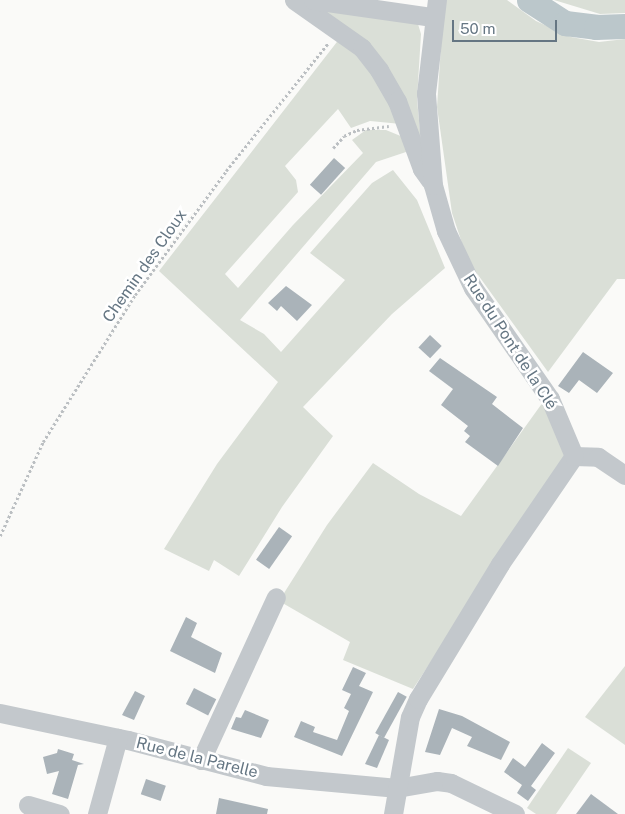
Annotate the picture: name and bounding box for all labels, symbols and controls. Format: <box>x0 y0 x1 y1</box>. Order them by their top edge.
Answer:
scale bar <box>455 10 560 42</box>
text: 50 m <box>460 20 495 37</box>
street label: Chemin des Cloux <box>99 206 191 326</box>
street label: Rue du Pont de la Clé <box>459 270 561 414</box>
street label: Rue de la Parelle <box>134 734 260 782</box>

